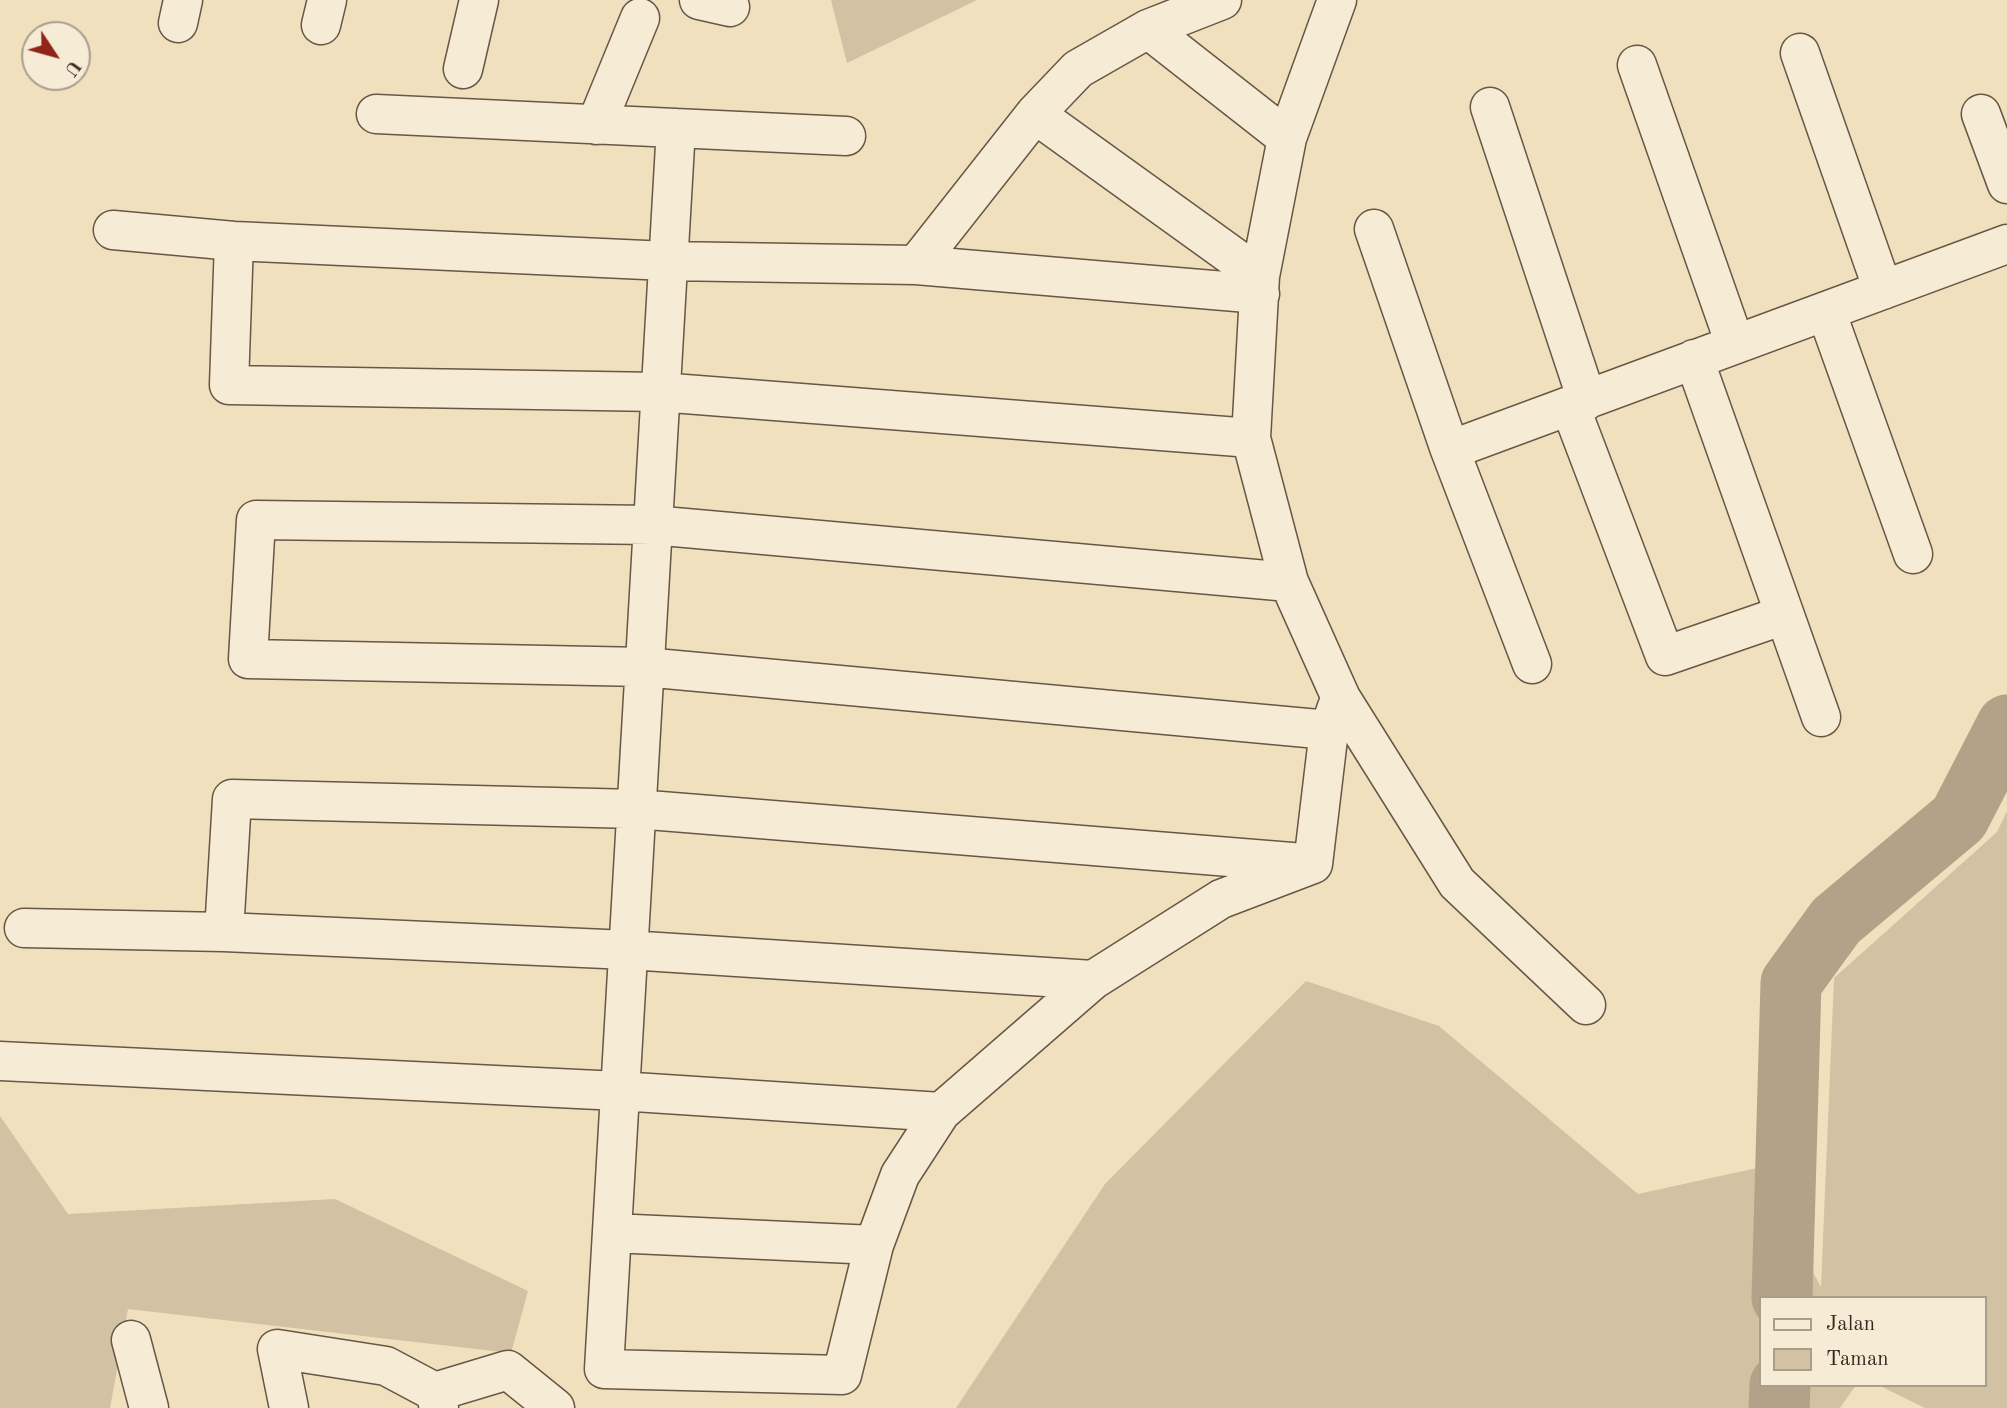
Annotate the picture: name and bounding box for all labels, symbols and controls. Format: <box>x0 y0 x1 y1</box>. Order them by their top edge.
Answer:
north arrow <box>21 21 91 91</box>
text: U <box>60 56 84 79</box>
legend <box>1758 1296 1986 1387</box>
text: Jalan <box>1826 1314 1875 1335</box>
text: Taman <box>1826 1349 1889 1370</box>

